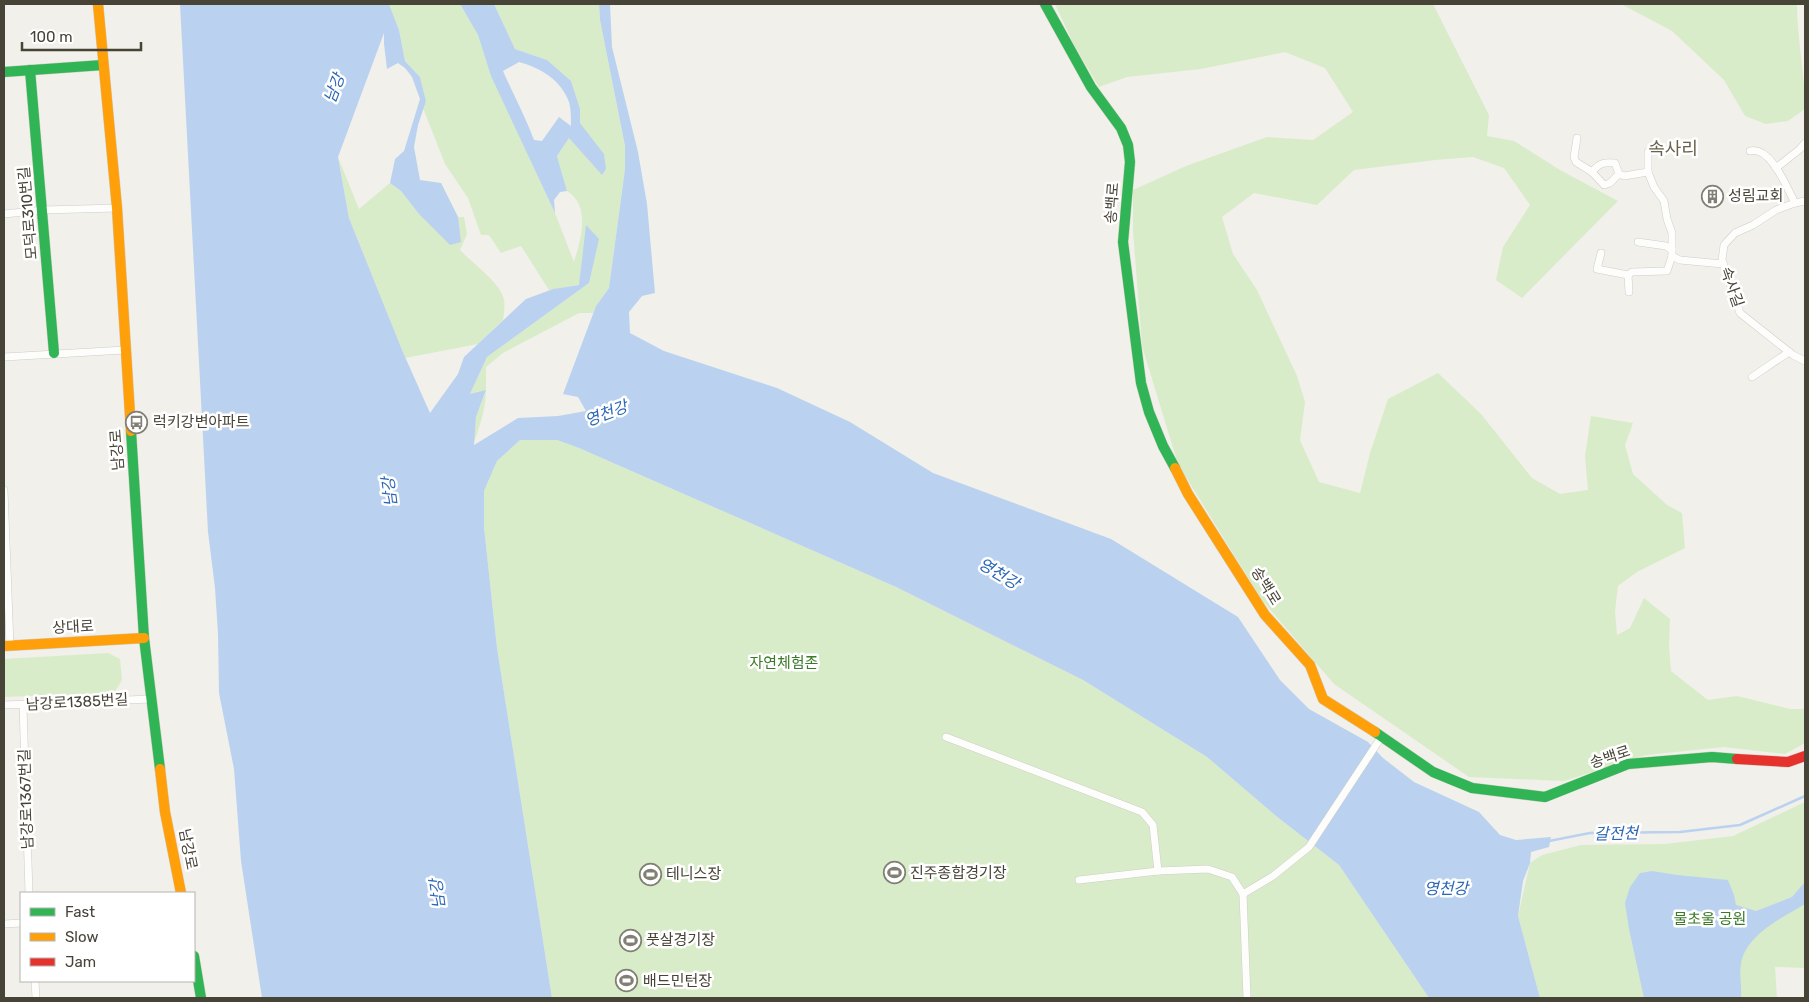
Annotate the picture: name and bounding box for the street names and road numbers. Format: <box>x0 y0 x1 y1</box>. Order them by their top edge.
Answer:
street label: 모덕로310번길 <box>15 166 41 260</box>
street label: 송백로 <box>1102 182 1122 224</box>
street label: 속사길 <box>1717 264 1747 310</box>
street label: 남강로 <box>107 429 127 471</box>
street label: 송백로 <box>1247 564 1285 608</box>
street label: 상대로 <box>52 617 94 637</box>
street label: 남강로1385번길 <box>25 690 129 714</box>
street label: 송백로 <box>1588 742 1632 772</box>
street label: 남강로1367번길 <box>15 748 37 850</box>
street label: 남강로 <box>175 827 201 871</box>

